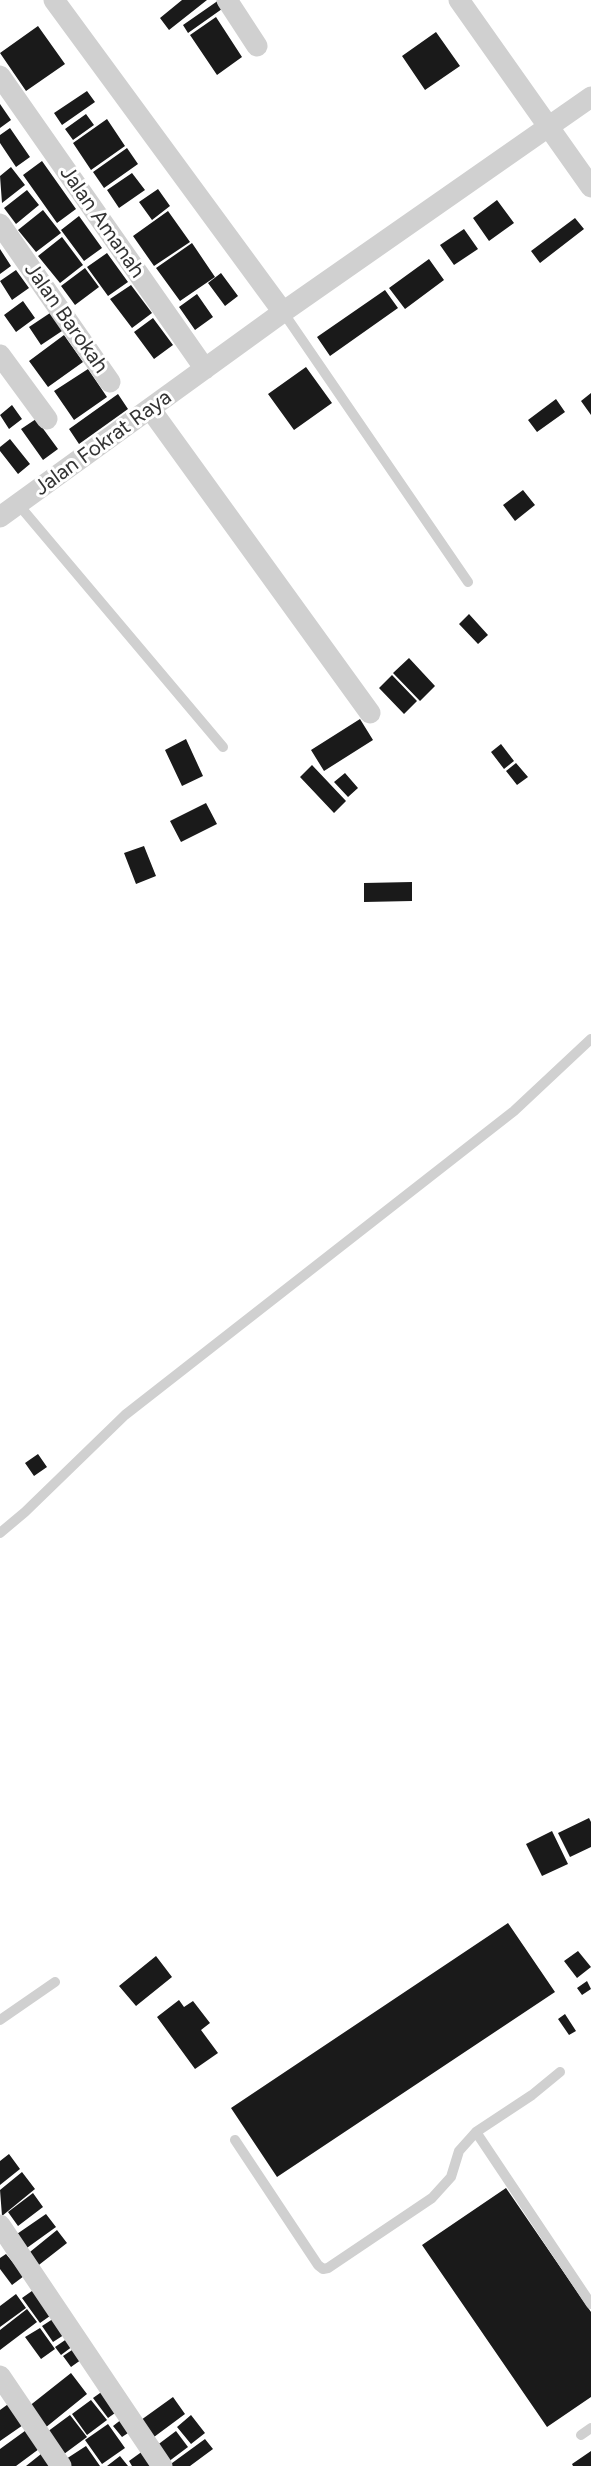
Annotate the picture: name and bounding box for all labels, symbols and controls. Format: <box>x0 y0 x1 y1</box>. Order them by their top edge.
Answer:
street label: Jalan Amanah <box>54 161 150 283</box>
street label: Jalan Barokah <box>19 258 113 378</box>
street label: Jalan Fokrat Raya <box>29 385 177 501</box>

